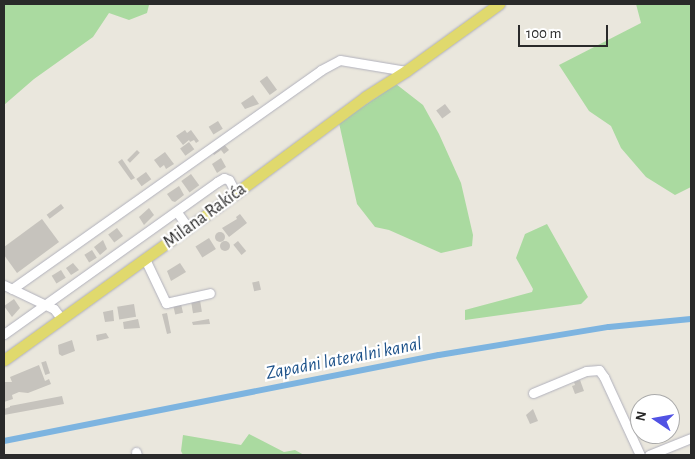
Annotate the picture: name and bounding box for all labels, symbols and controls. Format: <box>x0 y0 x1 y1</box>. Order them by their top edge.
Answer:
scale bar <box>520 15 610 47</box>
text: 100 m <box>526 26 561 41</box>
street label: Milana Rakića <box>159 179 251 253</box>
water label: Zapadni lateralni kanal <box>264 333 424 385</box>
north arrow <box>630 394 680 444</box>
text: N <box>633 410 649 422</box>

